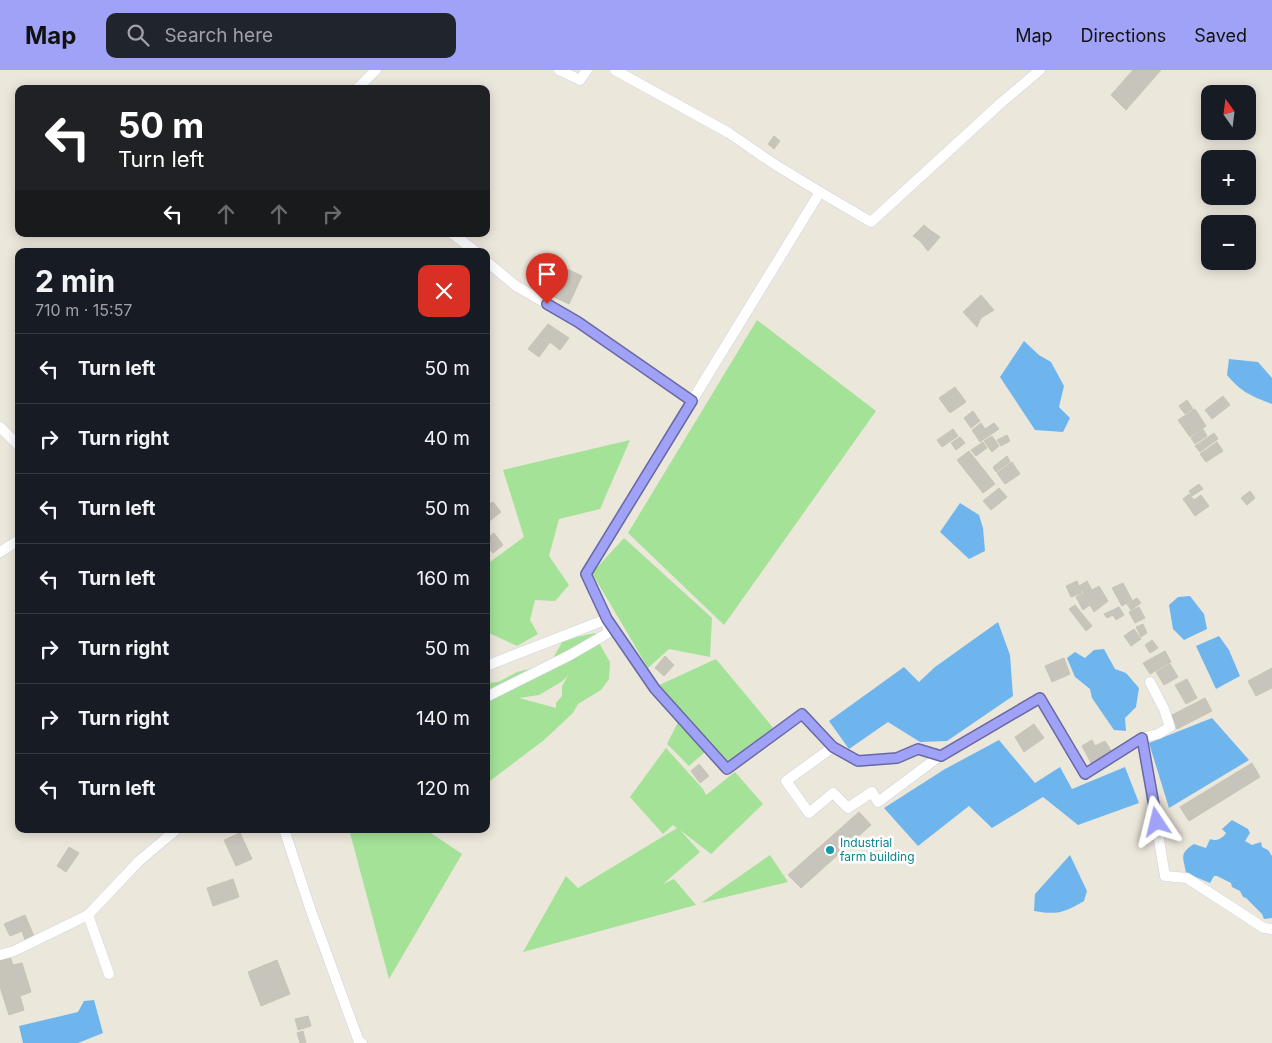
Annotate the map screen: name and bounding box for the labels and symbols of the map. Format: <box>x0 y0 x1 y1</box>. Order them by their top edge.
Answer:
north arrow <box>1201 85 1256 140</box>
pin <box>526 253 568 304</box>
position arrow <box>1130 795 1182 847</box>
place label: Industrial farm building <box>840 835 915 864</box>
marker: Industrial farm building <box>824 844 836 856</box>

